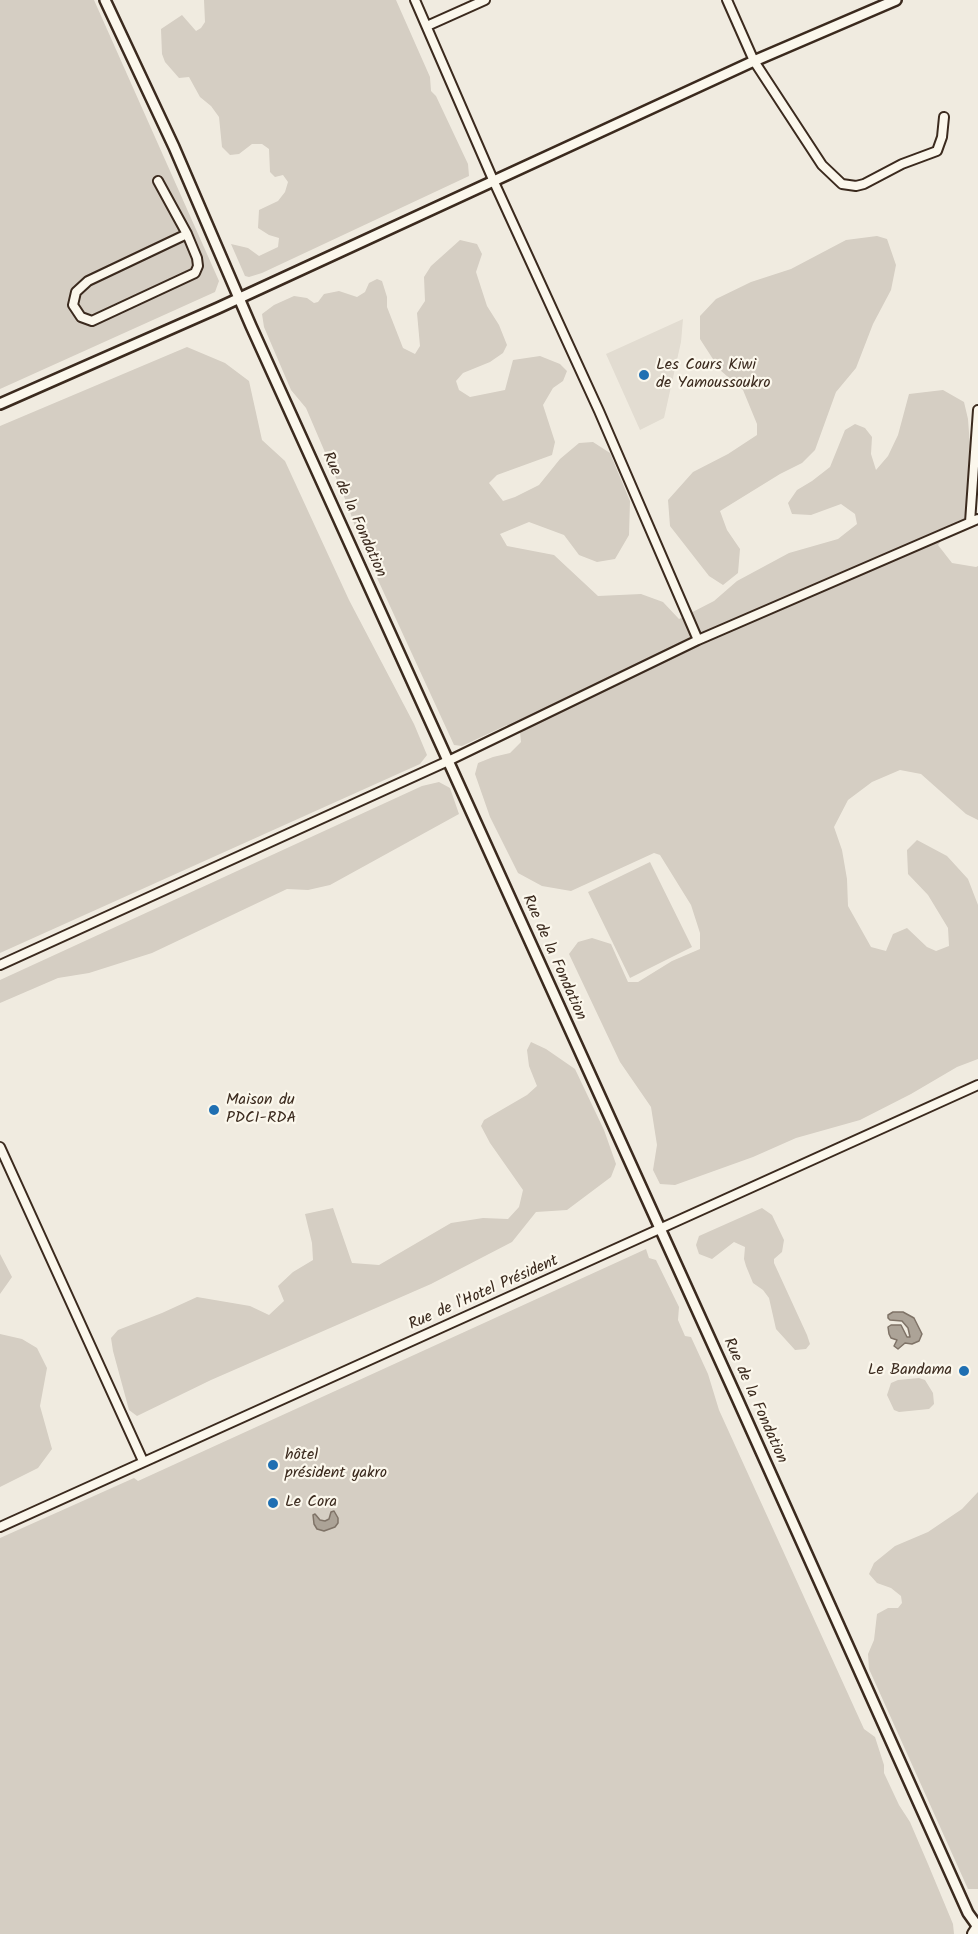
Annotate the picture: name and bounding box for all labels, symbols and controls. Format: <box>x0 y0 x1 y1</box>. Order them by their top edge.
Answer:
place label: Les Cours Kiwi de Yamoussoukro <box>656 356 771 394</box>
marker: Les Cours Kiwi de Yamoussoukro <box>637 368 651 382</box>
street label: Rue de la Fondation <box>317 449 389 581</box>
street label: Rue de la Fondation <box>517 892 589 1024</box>
place label: Maison du PDCI-RDA <box>226 1091 296 1129</box>
marker: Maison du PDCI-RDA <box>207 1103 221 1117</box>
street label: Rue de l'Hotel Président <box>406 1252 562 1336</box>
street label: Rue de la Fondation <box>718 1335 790 1467</box>
place label: Le Bandama <box>868 1361 952 1381</box>
marker: Le Bandama <box>957 1364 971 1378</box>
place label: hôtel président yakro <box>285 1446 387 1484</box>
marker: hôtel président yakro <box>266 1458 280 1472</box>
place label: Le Cora <box>285 1493 337 1513</box>
marker: Le Cora <box>266 1496 280 1510</box>

